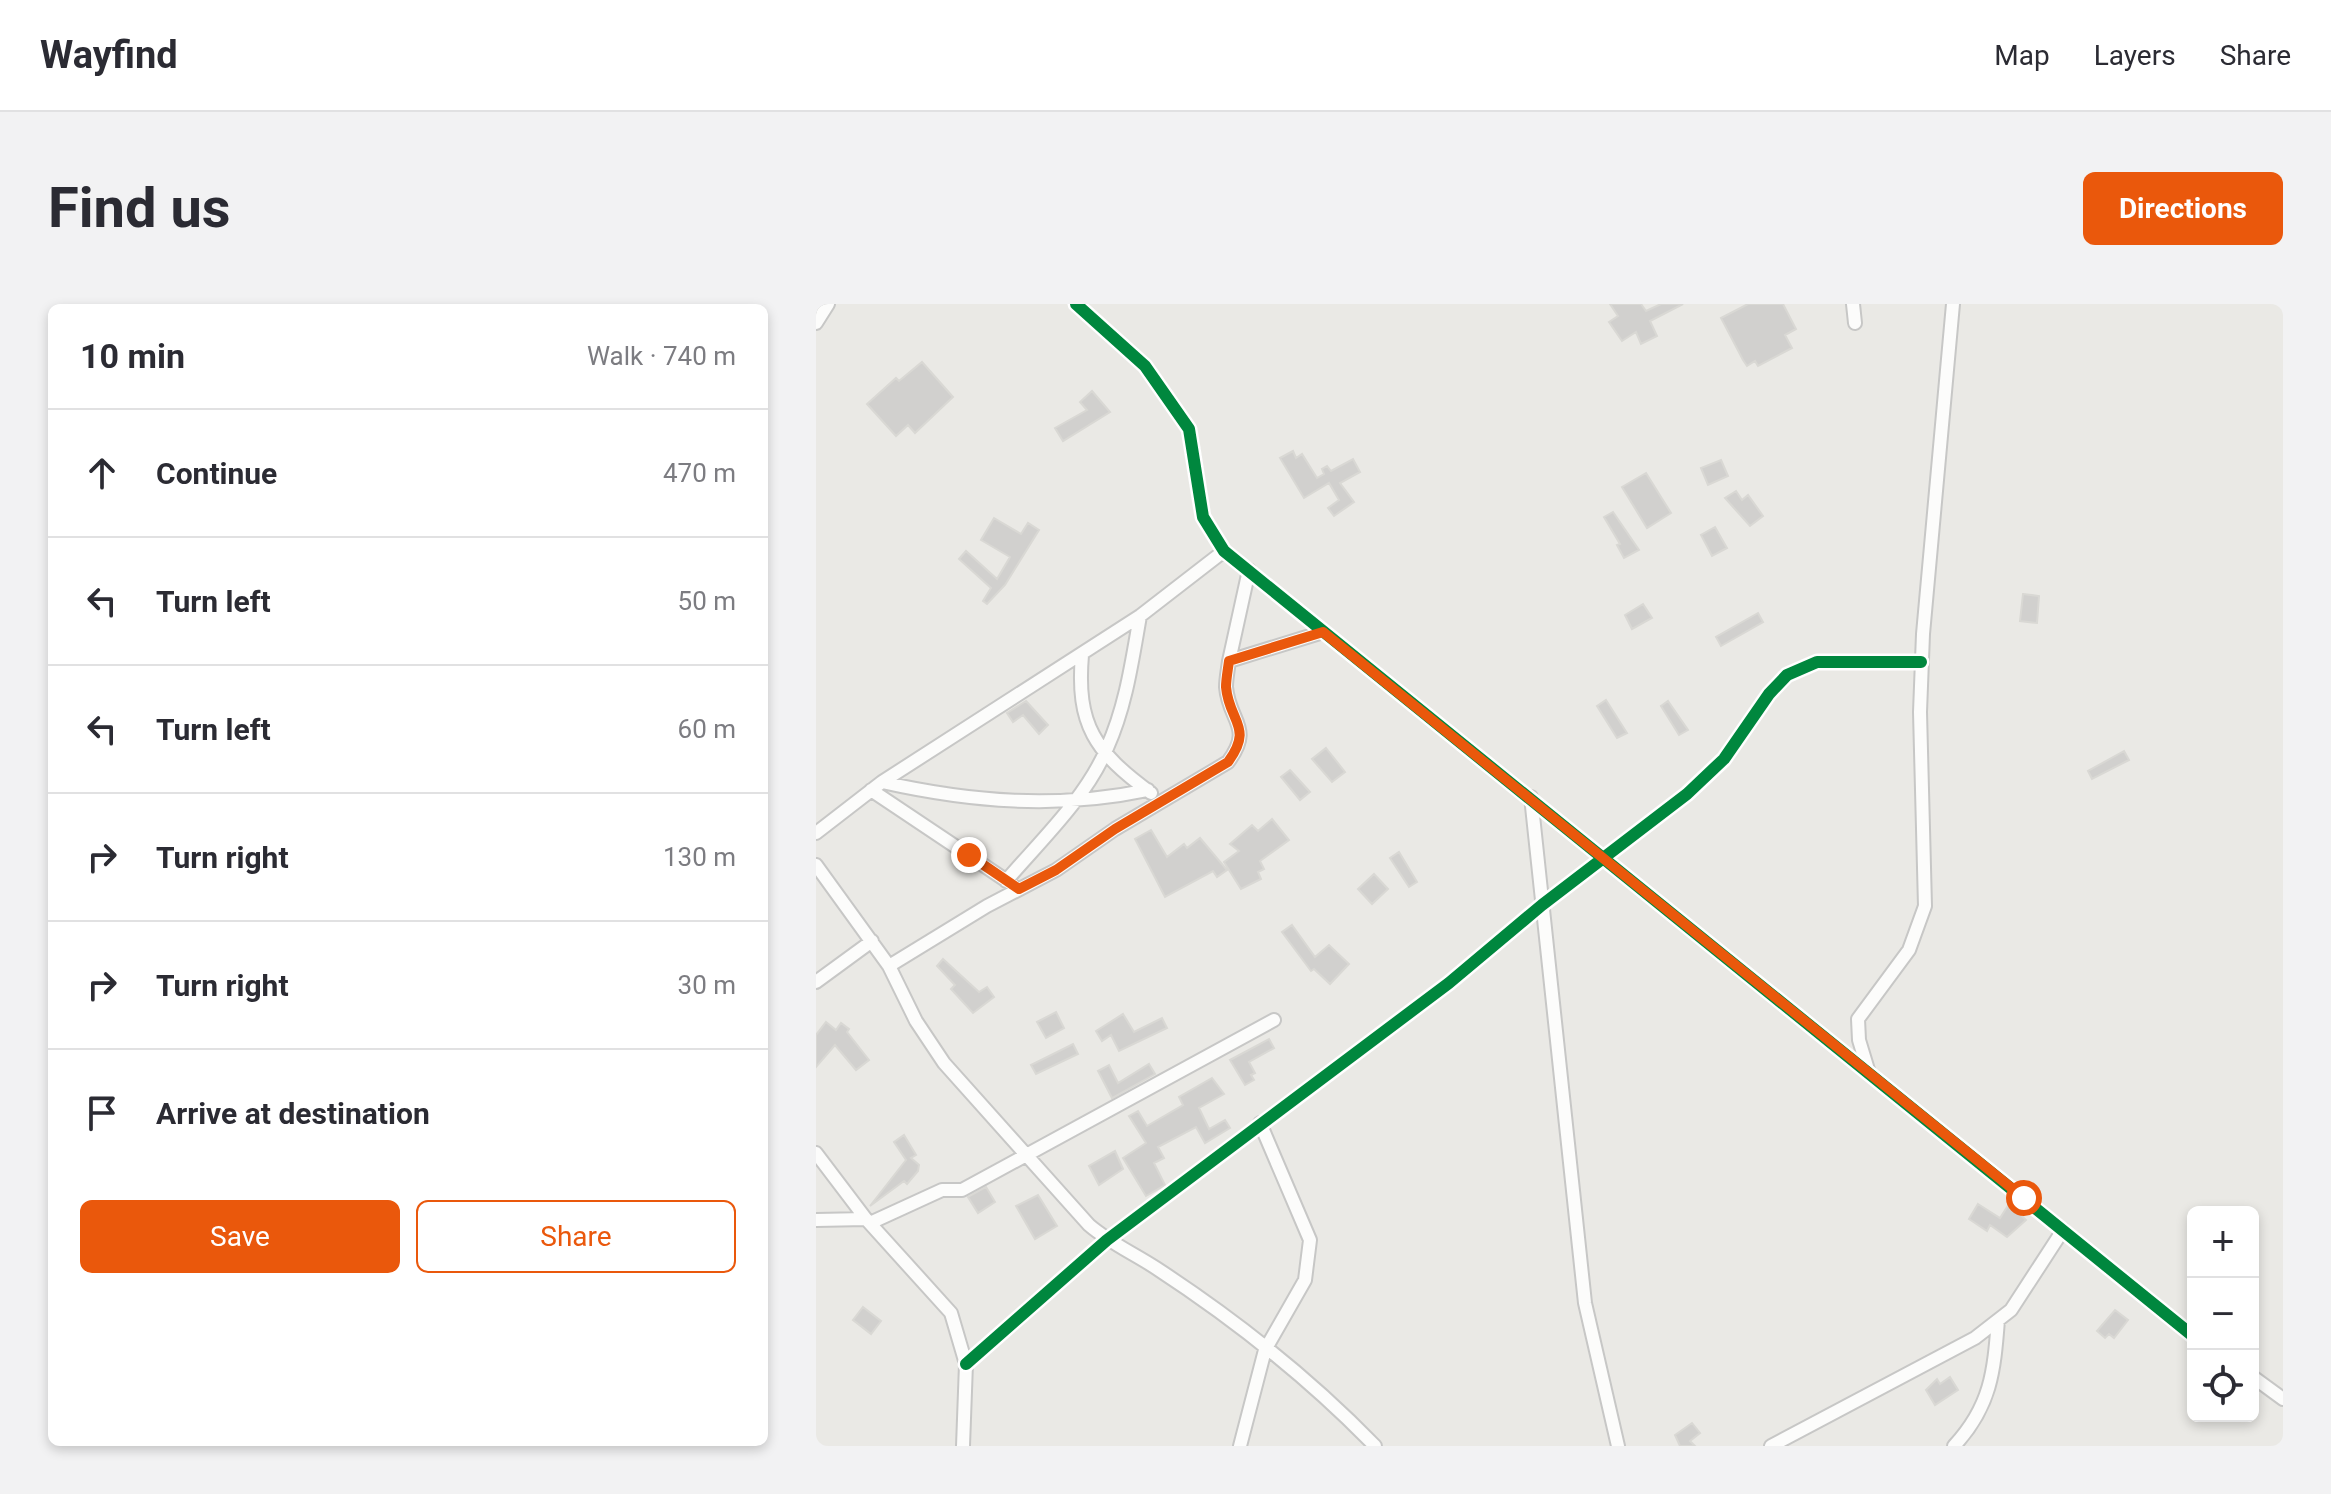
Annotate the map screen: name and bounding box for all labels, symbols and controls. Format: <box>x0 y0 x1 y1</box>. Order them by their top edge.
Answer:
text: Wayfind <box>40 33 178 77</box>
text: Map <box>1994 39 2050 72</box>
text: Layers <box>2094 39 2176 72</box>
text: Share <box>2220 39 2291 72</box>
button: Directions <box>2083 172 2283 245</box>
text: Find us <box>48 175 231 241</box>
text: 10 min <box>80 336 185 376</box>
text: Walk · 740 m <box>587 341 736 371</box>
icon: ahead <box>80 451 124 495</box>
text: Continue <box>156 456 277 491</box>
text: 470 m <box>663 458 736 488</box>
icon: left <box>80 579 124 623</box>
text: Turn left <box>156 584 271 619</box>
text: 50 m <box>678 586 736 616</box>
icon: left <box>80 707 124 751</box>
text: Turn left <box>156 712 271 747</box>
text: 60 m <box>678 714 736 744</box>
icon: right <box>80 835 124 879</box>
route end <box>951 837 987 873</box>
text: Turn right <box>156 840 289 875</box>
text: 130 m <box>663 842 736 872</box>
icon: right <box>80 963 124 1007</box>
text: Turn right <box>156 968 289 1003</box>
text: 30 m <box>678 970 736 1000</box>
icon: arrive <box>80 1091 124 1135</box>
text: Arrive at destination <box>156 1096 430 1131</box>
route start <box>2006 1180 2042 1216</box>
button: Save <box>80 1200 400 1273</box>
button: Share <box>416 1200 736 1273</box>
map controls <box>2187 1206 2259 1422</box>
button: + <box>2187 1206 2259 1278</box>
button: − <box>2187 1278 2259 1350</box>
button: locate <box>2187 1350 2259 1422</box>

